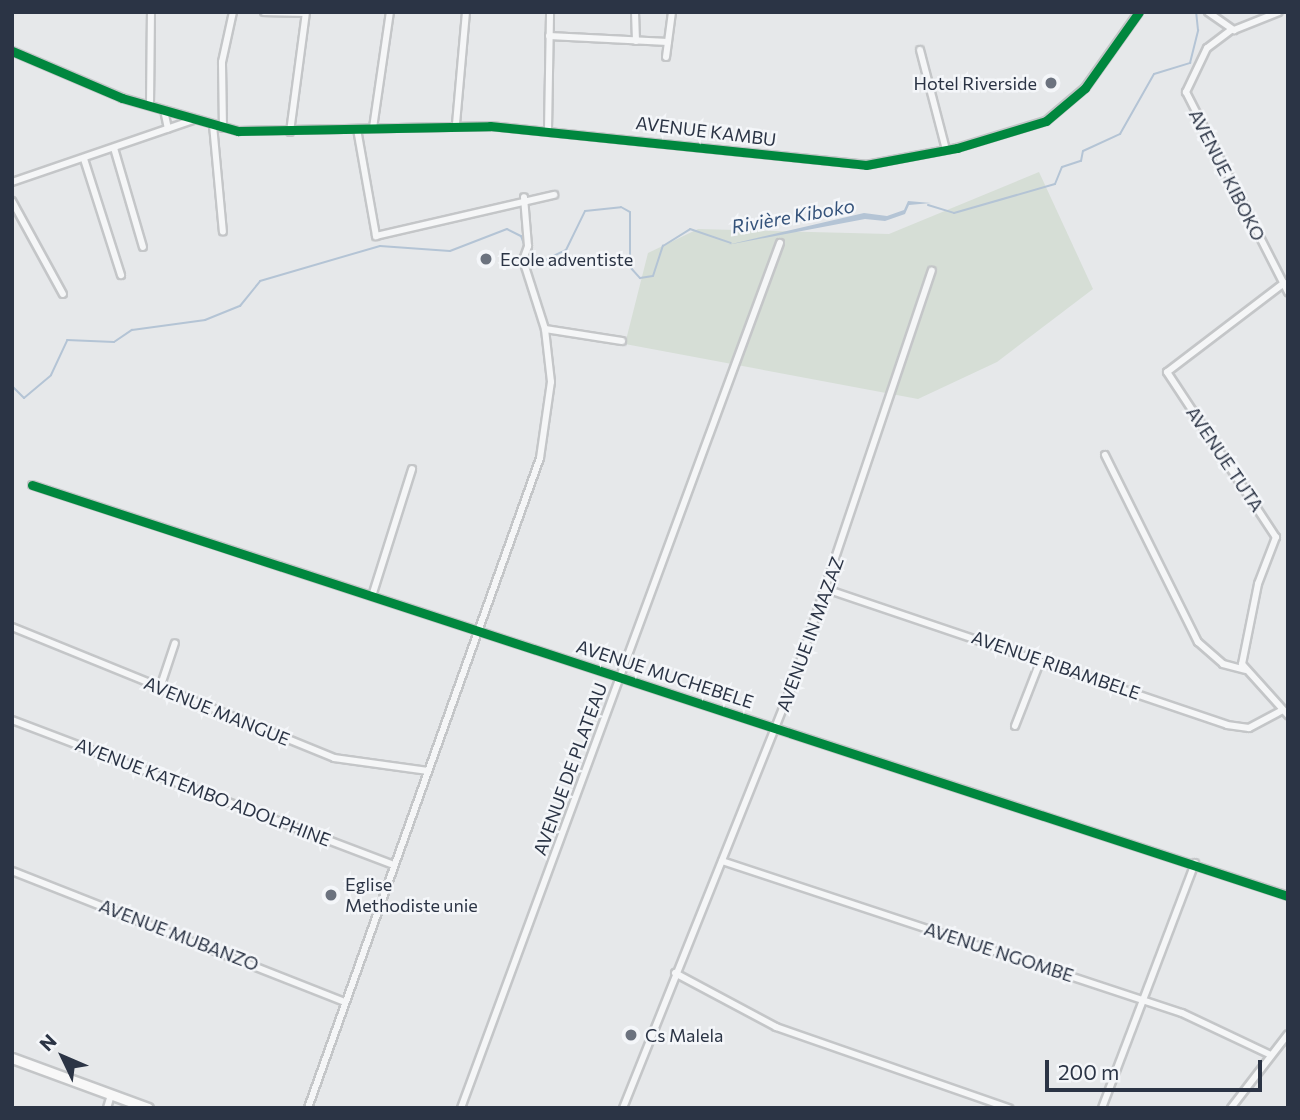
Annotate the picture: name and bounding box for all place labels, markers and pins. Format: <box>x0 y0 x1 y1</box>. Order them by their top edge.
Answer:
place label: Hotel Riverside <box>913 72 1037 94</box>
marker: Hotel Riverside <box>1043 75 1059 91</box>
place label: Ecole adventiste <box>500 248 633 270</box>
marker: Ecole adventiste <box>478 251 494 267</box>
place label: Eglise Methodiste unie <box>345 874 478 917</box>
marker: Eglise Methodiste unie <box>323 887 339 903</box>
place label: Cs Malela <box>645 1024 723 1046</box>
marker: Cs Malela <box>623 1027 639 1043</box>

